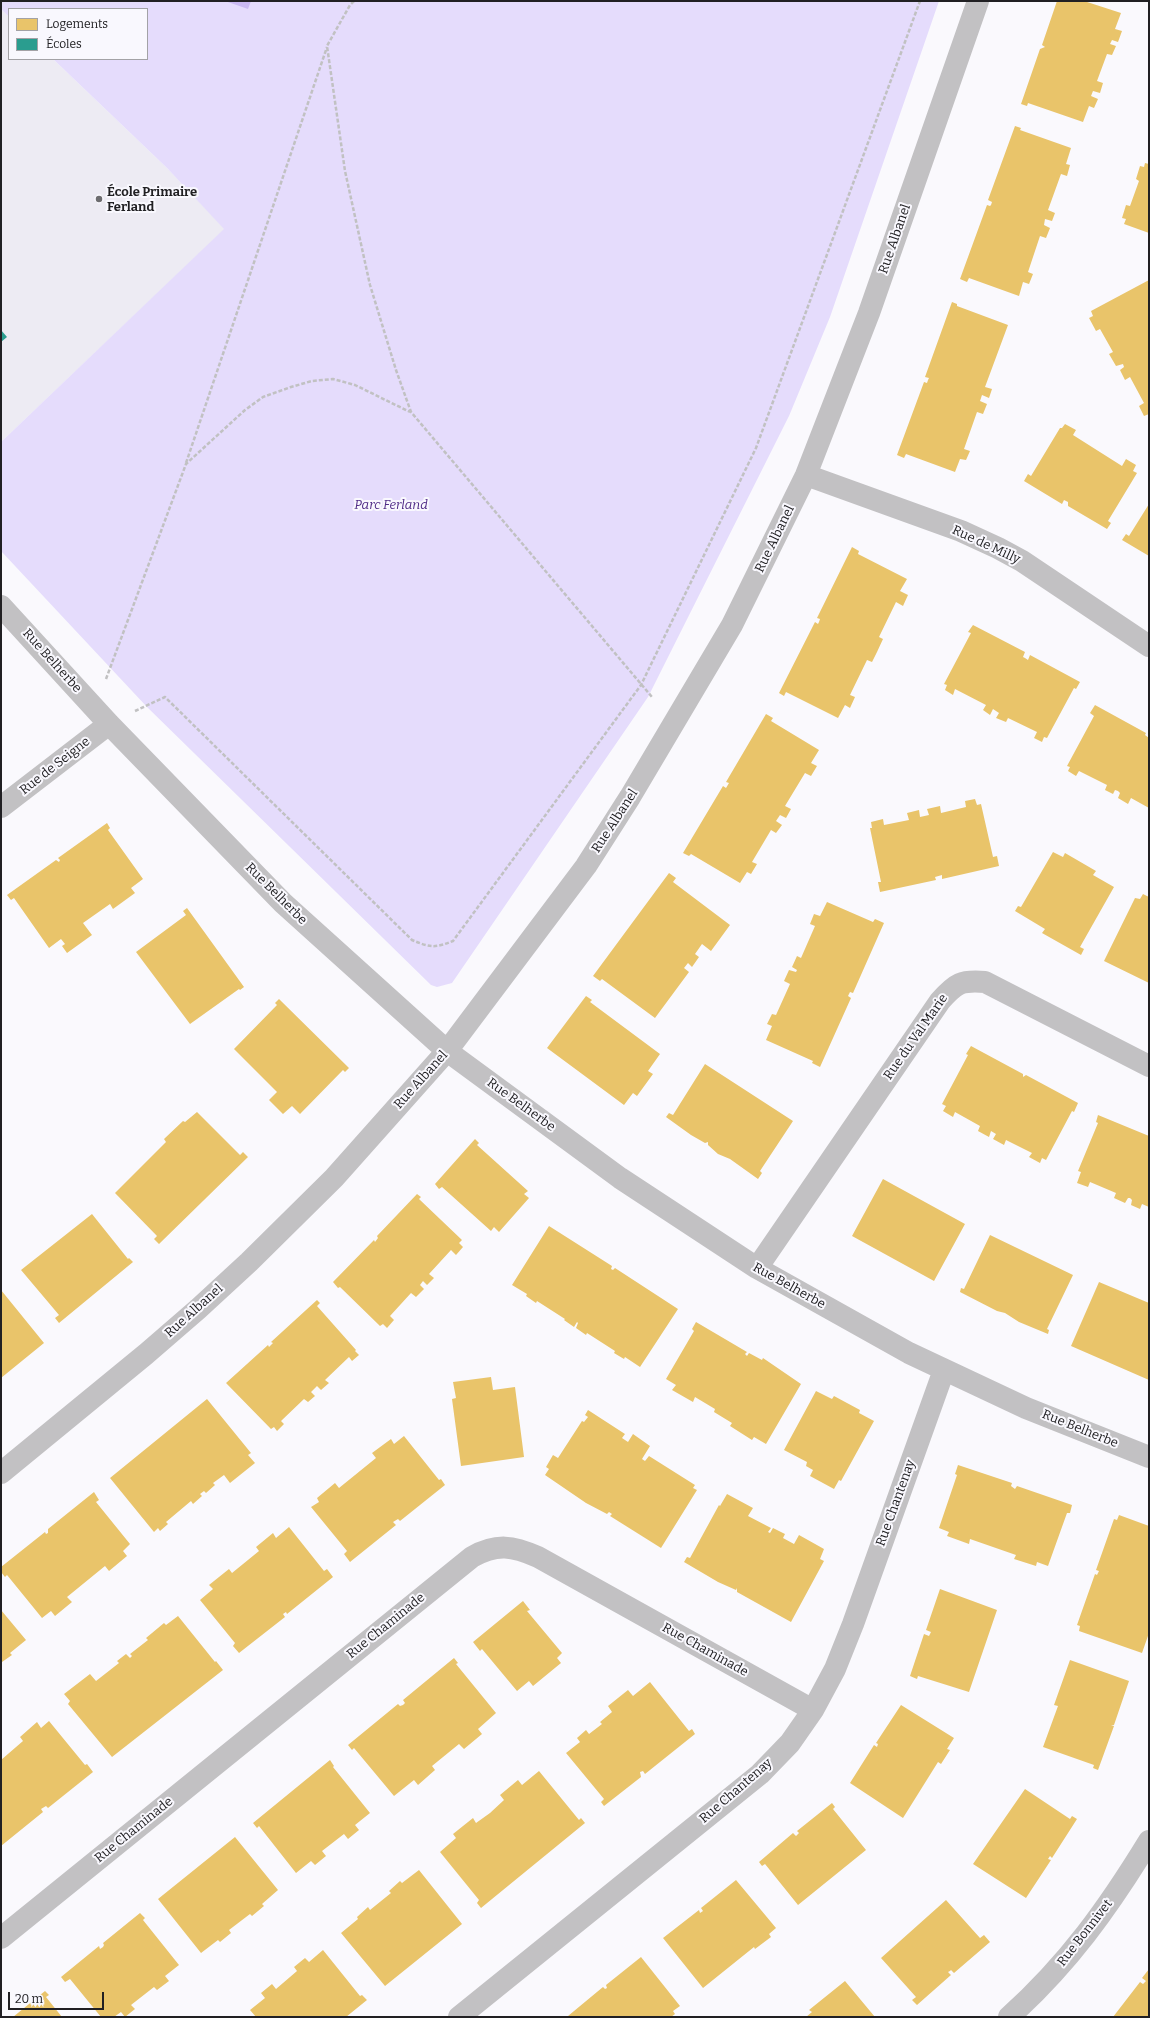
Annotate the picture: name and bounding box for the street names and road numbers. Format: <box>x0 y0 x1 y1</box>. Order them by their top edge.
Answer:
street label: Rue Albanel <box>876 202 914 276</box>
street label: Rue Albanel <box>752 503 798 575</box>
street label: Rue de Milly <box>950 522 1022 568</box>
street label: Rue Belherbe <box>19 626 85 696</box>
street label: Rue de Seigne <box>17 734 93 798</box>
street label: Rue Albanel <box>589 786 641 856</box>
street label: Rue Belherbe <box>242 860 310 928</box>
street label: Rue du Val Marie <box>881 991 951 1083</box>
street label: Rue Albanel <box>391 1048 451 1112</box>
street label: Rue Belherbe <box>484 1075 558 1135</box>
street label: Rue Belherbe <box>750 1260 828 1312</box>
street label: Rue Albanel <box>162 1281 226 1341</box>
street label: Rue Belherbe <box>1040 1407 1120 1451</box>
street label: Rue Chantenay <box>873 1458 919 1548</box>
street label: Rue Chaminade <box>344 1590 428 1662</box>
street label: Rue Chaminade <box>659 1620 751 1680</box>
street label: Rue Chantenay <box>697 1755 775 1827</box>
street label: Rue Chaminade <box>92 1794 176 1866</box>
street label: Rue Bonnivet <box>1054 1897 1116 1969</box>

